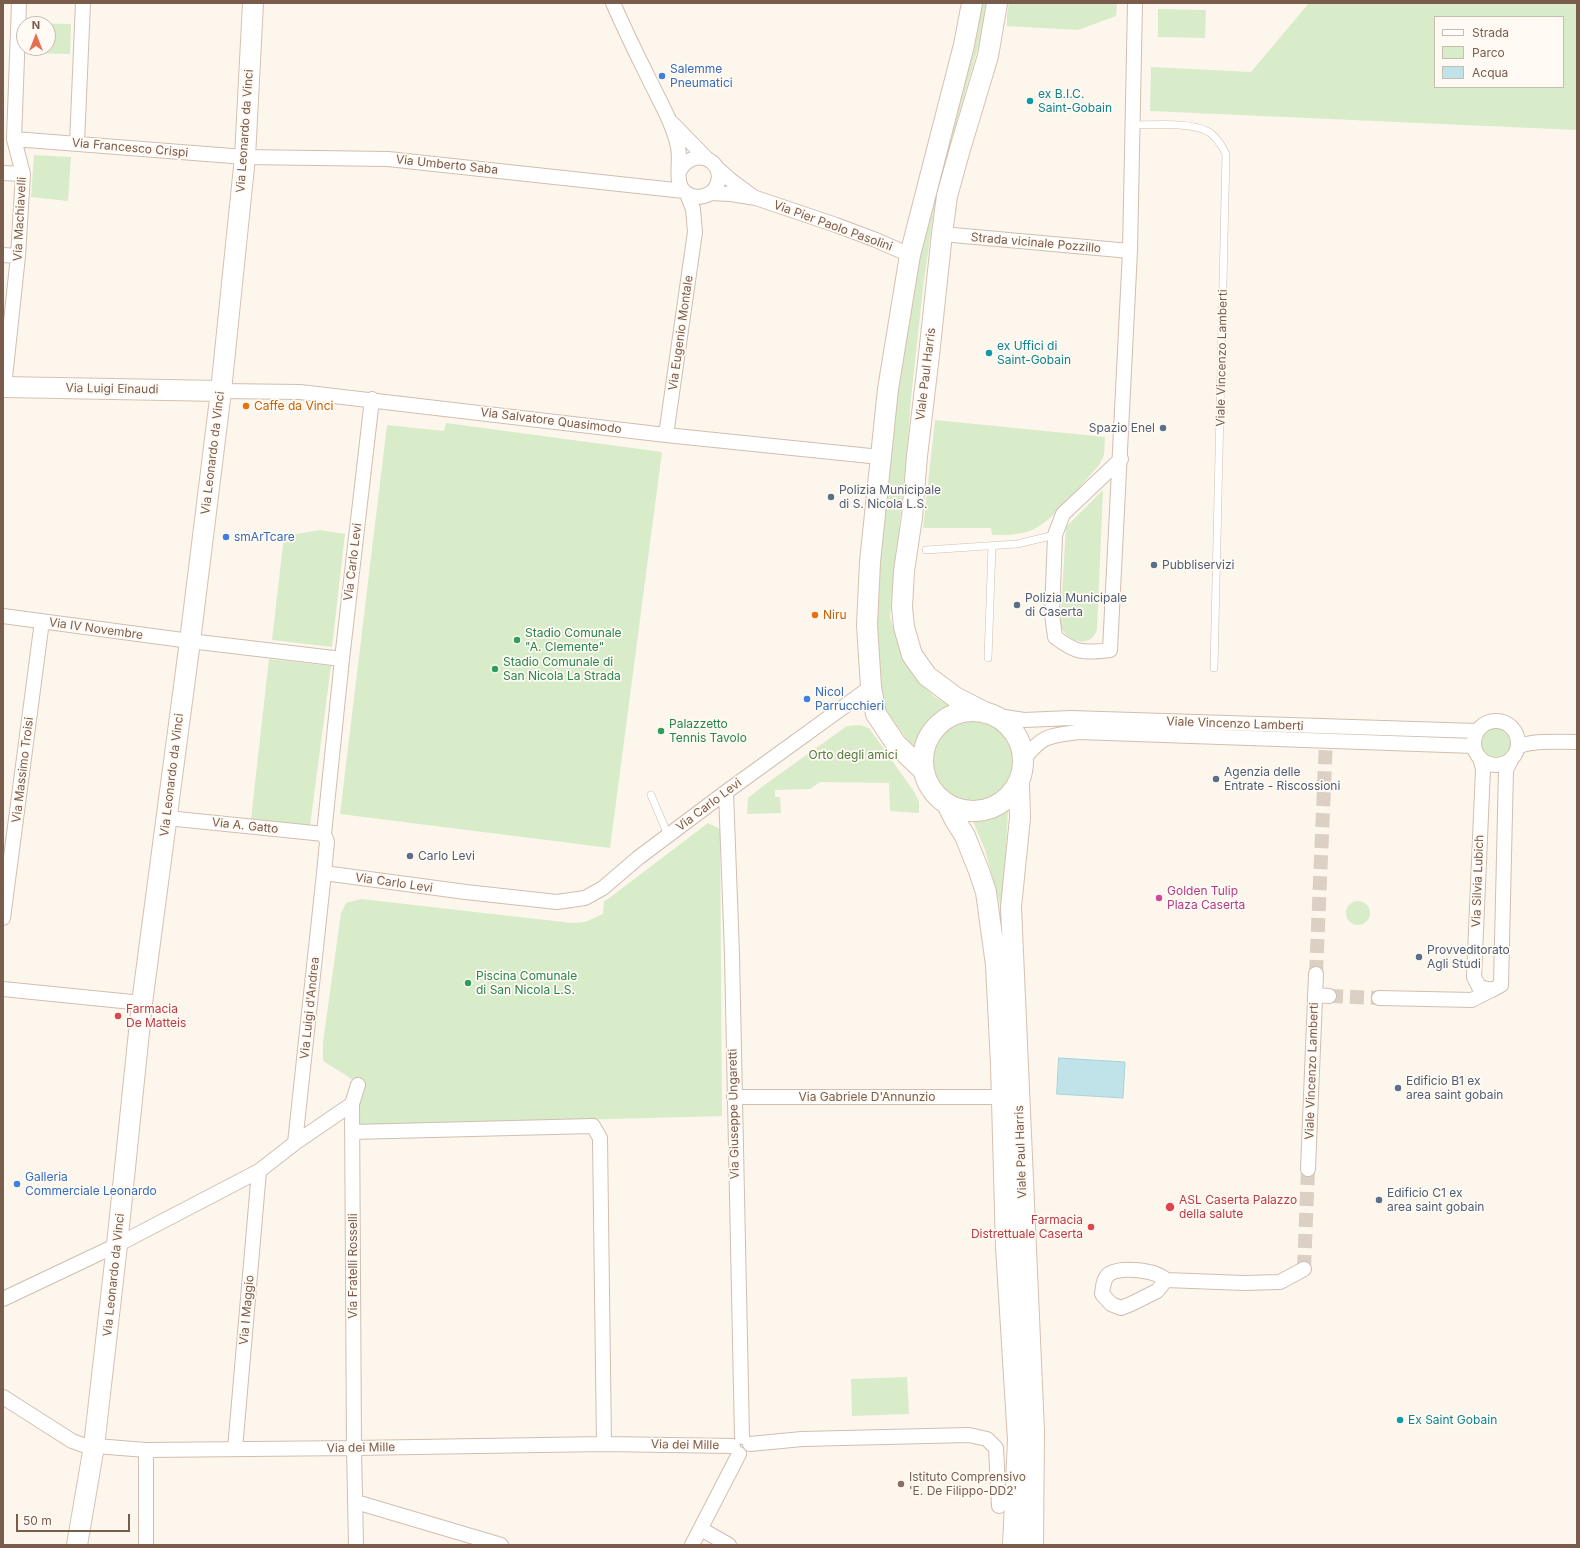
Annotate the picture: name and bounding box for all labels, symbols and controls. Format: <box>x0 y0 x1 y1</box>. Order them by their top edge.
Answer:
north arrow <box>16 16 56 56</box>
legend <box>1434 16 1564 88</box>
text: N <box>32 18 40 32</box>
text: Strada <box>1472 25 1509 40</box>
text: Parco <box>1472 45 1505 60</box>
place label: Salemme Pneumatici <box>670 62 733 90</box>
text: Acqua <box>1472 65 1508 80</box>
street label: Via Leonardo da Vinci <box>233 69 257 193</box>
marker: Salemme Pneumatici <box>657 71 667 81</box>
place label: ex B.I.C. Saint-Gobain <box>1038 87 1112 115</box>
marker: ex B.I.C. Saint-Gobain <box>1025 96 1035 106</box>
street label: Via Francesco Crispi <box>71 136 189 160</box>
street label: Via Umberto Saba <box>395 152 499 178</box>
street label: Via Machiavelli <box>11 176 29 262</box>
street label: Via Pier Paolo Pasolini <box>772 198 894 254</box>
street label: Strada vicinale Pozzillo <box>970 230 1102 256</box>
street label: Via Eugenio Montale <box>666 274 696 392</box>
street label: Viale Vincenzo Lamberti <box>1214 289 1230 427</box>
street label: Viale Paul Harris <box>913 327 939 421</box>
place label: ex Uffici di Saint-Gobain <box>997 339 1071 367</box>
marker: ex Uffici di Saint-Gobain <box>984 348 994 358</box>
street label: Via Luigi Einaudi <box>65 381 159 397</box>
street label: Via Leonardo da Vinci <box>198 391 228 515</box>
place label: Caffe da Vinci <box>254 399 333 413</box>
marker: Caffe da Vinci <box>241 401 251 411</box>
street label: Via Salvatore Quasimodo <box>479 405 623 437</box>
place label: Spazio Enel <box>1089 421 1155 435</box>
marker: Spazio Enel <box>1158 423 1168 433</box>
place label: Polizia Municipale di S. Nicola L.S. <box>839 483 941 511</box>
marker: Polizia Municipale di S. Nicola L.S. <box>826 492 836 502</box>
street label: Via Carlo Levi <box>341 522 365 602</box>
place label: smArTcare <box>234 530 295 544</box>
marker: smArTcare <box>221 532 231 542</box>
place label: Pubbliservizi <box>1162 558 1234 572</box>
marker: Pubbliservizi <box>1149 560 1159 570</box>
place label: Polizia Municipale di Caserta <box>1025 591 1127 619</box>
marker: Polizia Municipale di Caserta <box>1012 600 1022 610</box>
place label: Niru <box>823 608 847 622</box>
marker: Niru <box>810 610 820 620</box>
street label: Via IV Novembre <box>48 615 144 643</box>
place label: Stadio Comunale "A. Clemente" <box>525 626 622 654</box>
marker: Stadio Comunale "A. Clemente" <box>512 635 522 645</box>
place label: Stadio Comunale di San Nicola La Strada <box>503 655 621 683</box>
marker: Stadio Comunale di San Nicola La Strada <box>490 664 500 674</box>
place label: Nicol Parrucchieri <box>815 685 884 713</box>
marker: Nicol Parrucchieri <box>802 694 812 704</box>
street label: Via Leonardo da Vinci <box>157 713 187 837</box>
street label: Viale Vincenzo Lamberti <box>1166 714 1304 734</box>
street label: Via Massimo Troisi <box>9 716 37 824</box>
place label: Palazzetto Tennis Tavolo <box>669 717 747 745</box>
marker: Palazzetto Tennis Tavolo <box>656 726 666 736</box>
park label: Orto degli amici <box>808 748 898 762</box>
place label: Agenzia delle Entrate - Riscossioni <box>1224 765 1340 793</box>
marker: Agenzia delle Entrate - Riscossioni <box>1211 774 1221 784</box>
street label: Via Carlo Levi <box>673 776 745 834</box>
street label: Via A. Gatto <box>211 815 279 837</box>
street label: Via Silvia Lubich <box>1469 834 1487 928</box>
place label: Carlo Levi <box>418 849 475 863</box>
marker: Carlo Levi <box>405 851 415 861</box>
street label: Via Carlo Levi <box>354 870 434 896</box>
place label: Golden Tulip Plaza Caserta <box>1167 884 1245 912</box>
marker: Golden Tulip Plaza Caserta <box>1154 893 1164 903</box>
place label: Provveditorato Agli Studi <box>1427 943 1510 971</box>
marker: Provveditorato Agli Studi <box>1414 952 1424 962</box>
street label: Via Luigi d'Andrea <box>297 956 323 1060</box>
place label: Piscina Comunale di San Nicola L.S. <box>476 969 577 997</box>
marker: Piscina Comunale di San Nicola L.S. <box>463 978 473 988</box>
place label: Farmacia De Matteis <box>126 1002 186 1030</box>
street label: Viale Vincenzo Lamberti <box>1302 1002 1322 1140</box>
marker: Farmacia De Matteis <box>113 1011 123 1021</box>
street label: Via Giuseppe Ungaretti <box>726 1049 742 1179</box>
place label: Edificio B1 ex area saint gobain <box>1406 1074 1503 1102</box>
marker: Edificio B1 ex area saint gobain <box>1393 1083 1403 1093</box>
street label: Via Gabriele D'Annunzio <box>799 1090 935 1104</box>
street label: Viale Paul Harris <box>1012 1105 1030 1199</box>
place label: Galleria Commerciale Leonardo <box>25 1170 157 1198</box>
marker: Galleria Commerciale Leonardo <box>12 1179 22 1189</box>
place label: Edificio C1 ex area saint gobain <box>1387 1186 1484 1214</box>
place label: ASL Caserta Palazzo della salute <box>1179 1193 1297 1221</box>
marker: Edificio C1 ex area saint gobain <box>1374 1195 1384 1205</box>
marker: ASL Caserta Palazzo della salute <box>1164 1201 1176 1213</box>
street label: Via Leonardo da Vinci <box>100 1213 128 1337</box>
street label: Via Fratelli Rosselli <box>346 1213 360 1319</box>
place label: Farmacia Distrettuale Caserta <box>971 1213 1083 1241</box>
marker: Farmacia Distrettuale Caserta <box>1086 1222 1096 1232</box>
street label: Via I Maggio <box>237 1274 257 1346</box>
place label: Ex Saint Gobain <box>1408 1413 1497 1427</box>
marker: Ex Saint Gobain <box>1395 1415 1405 1425</box>
street label: Via dei Mille <box>651 1437 719 1453</box>
street label: Via dei Mille <box>327 1440 395 1456</box>
place label: Istituto Comprensivo 'E. De Filippo-DD2' <box>909 1470 1026 1498</box>
marker: Istituto Comprensivo 'E. De Filippo-DD2' <box>896 1479 906 1489</box>
scale bar <box>18 1506 132 1532</box>
text: 50 m <box>23 1513 52 1528</box>

